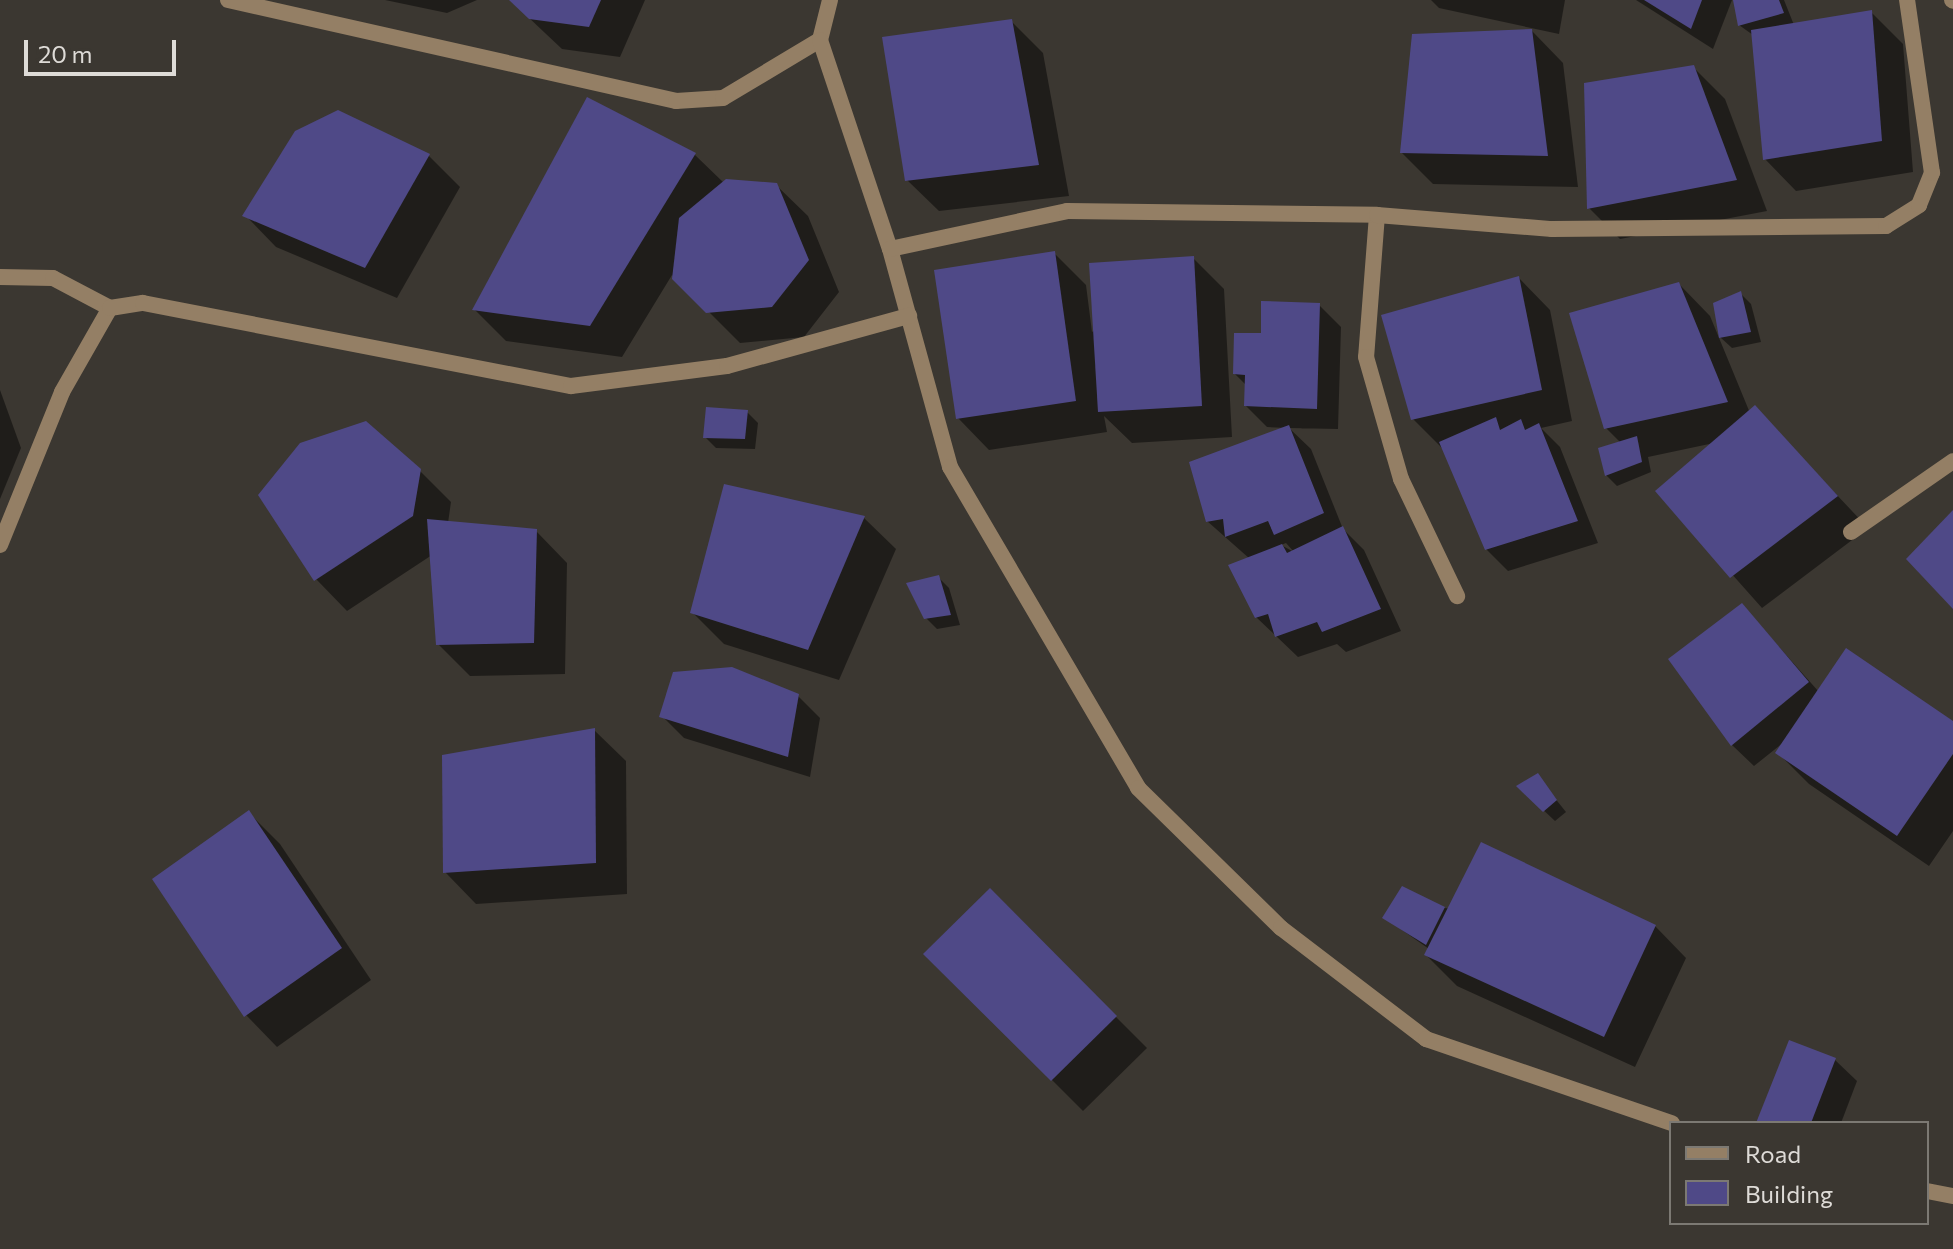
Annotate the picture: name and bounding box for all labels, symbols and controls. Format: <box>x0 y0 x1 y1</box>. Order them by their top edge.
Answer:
scale bar <box>28 24 180 74</box>
text: 20 m <box>38 39 92 68</box>
legend <box>1669 1121 1929 1225</box>
text: Road <box>1745 1139 1801 1168</box>
text: Building <box>1745 1179 1833 1208</box>

